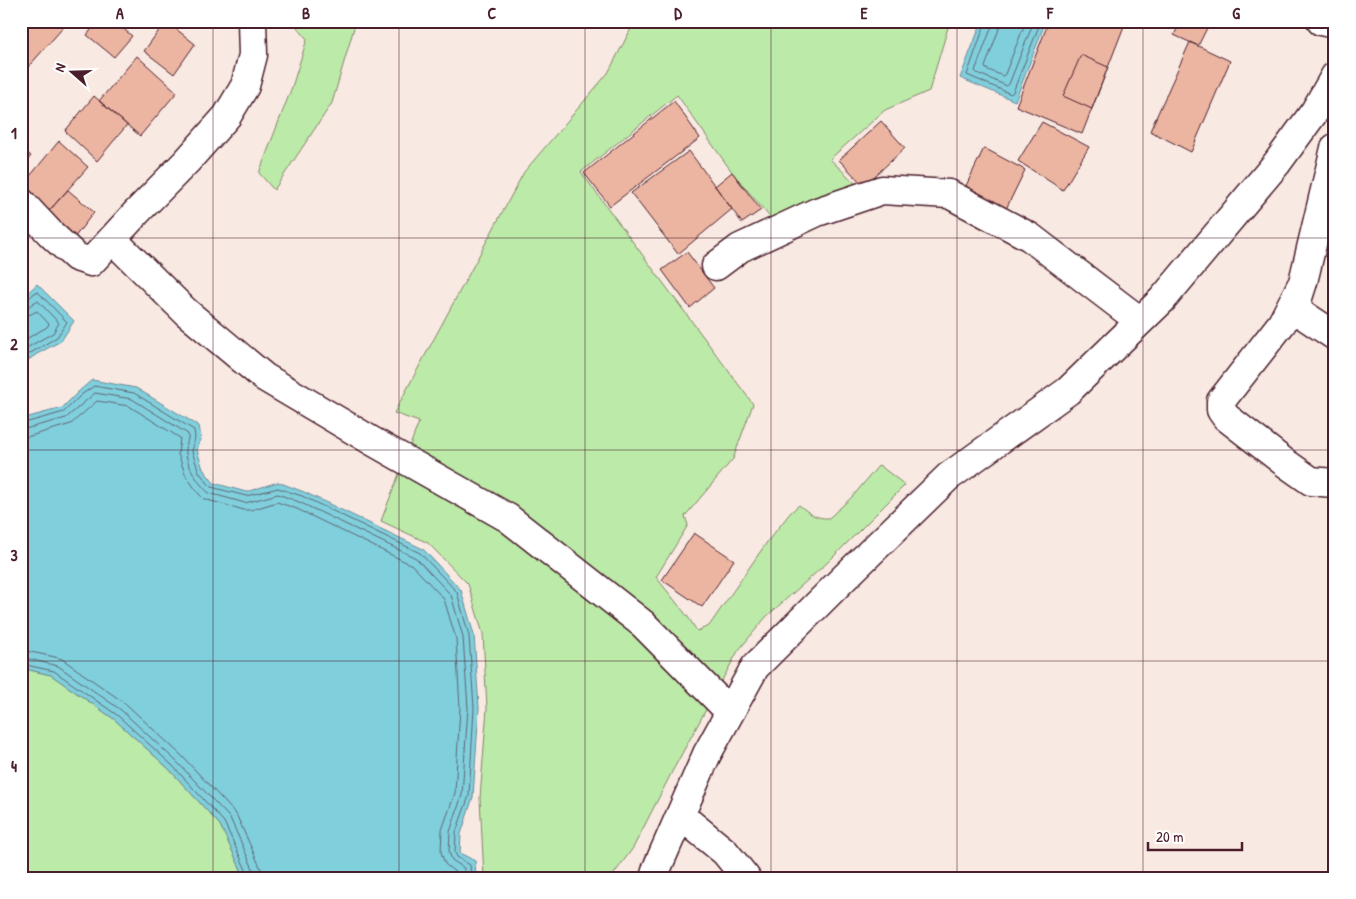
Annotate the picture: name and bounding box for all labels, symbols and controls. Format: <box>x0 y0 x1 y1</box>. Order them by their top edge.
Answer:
text: A <box>116 2 124 24</box>
text: B <box>302 2 310 24</box>
text: C <box>488 2 497 24</box>
text: D <box>674 2 682 24</box>
text: E <box>860 2 868 24</box>
text: F <box>1046 2 1054 24</box>
text: G <box>1232 2 1240 24</box>
north arrow <box>48 48 98 98</box>
text: N <box>49 60 70 74</box>
text: 1 <box>11 122 17 144</box>
text: 2 <box>10 333 18 355</box>
text: 3 <box>10 544 18 566</box>
text: 4 <box>11 755 17 777</box>
scale bar <box>1148 819 1242 851</box>
text: 20 m <box>1156 826 1183 847</box>

